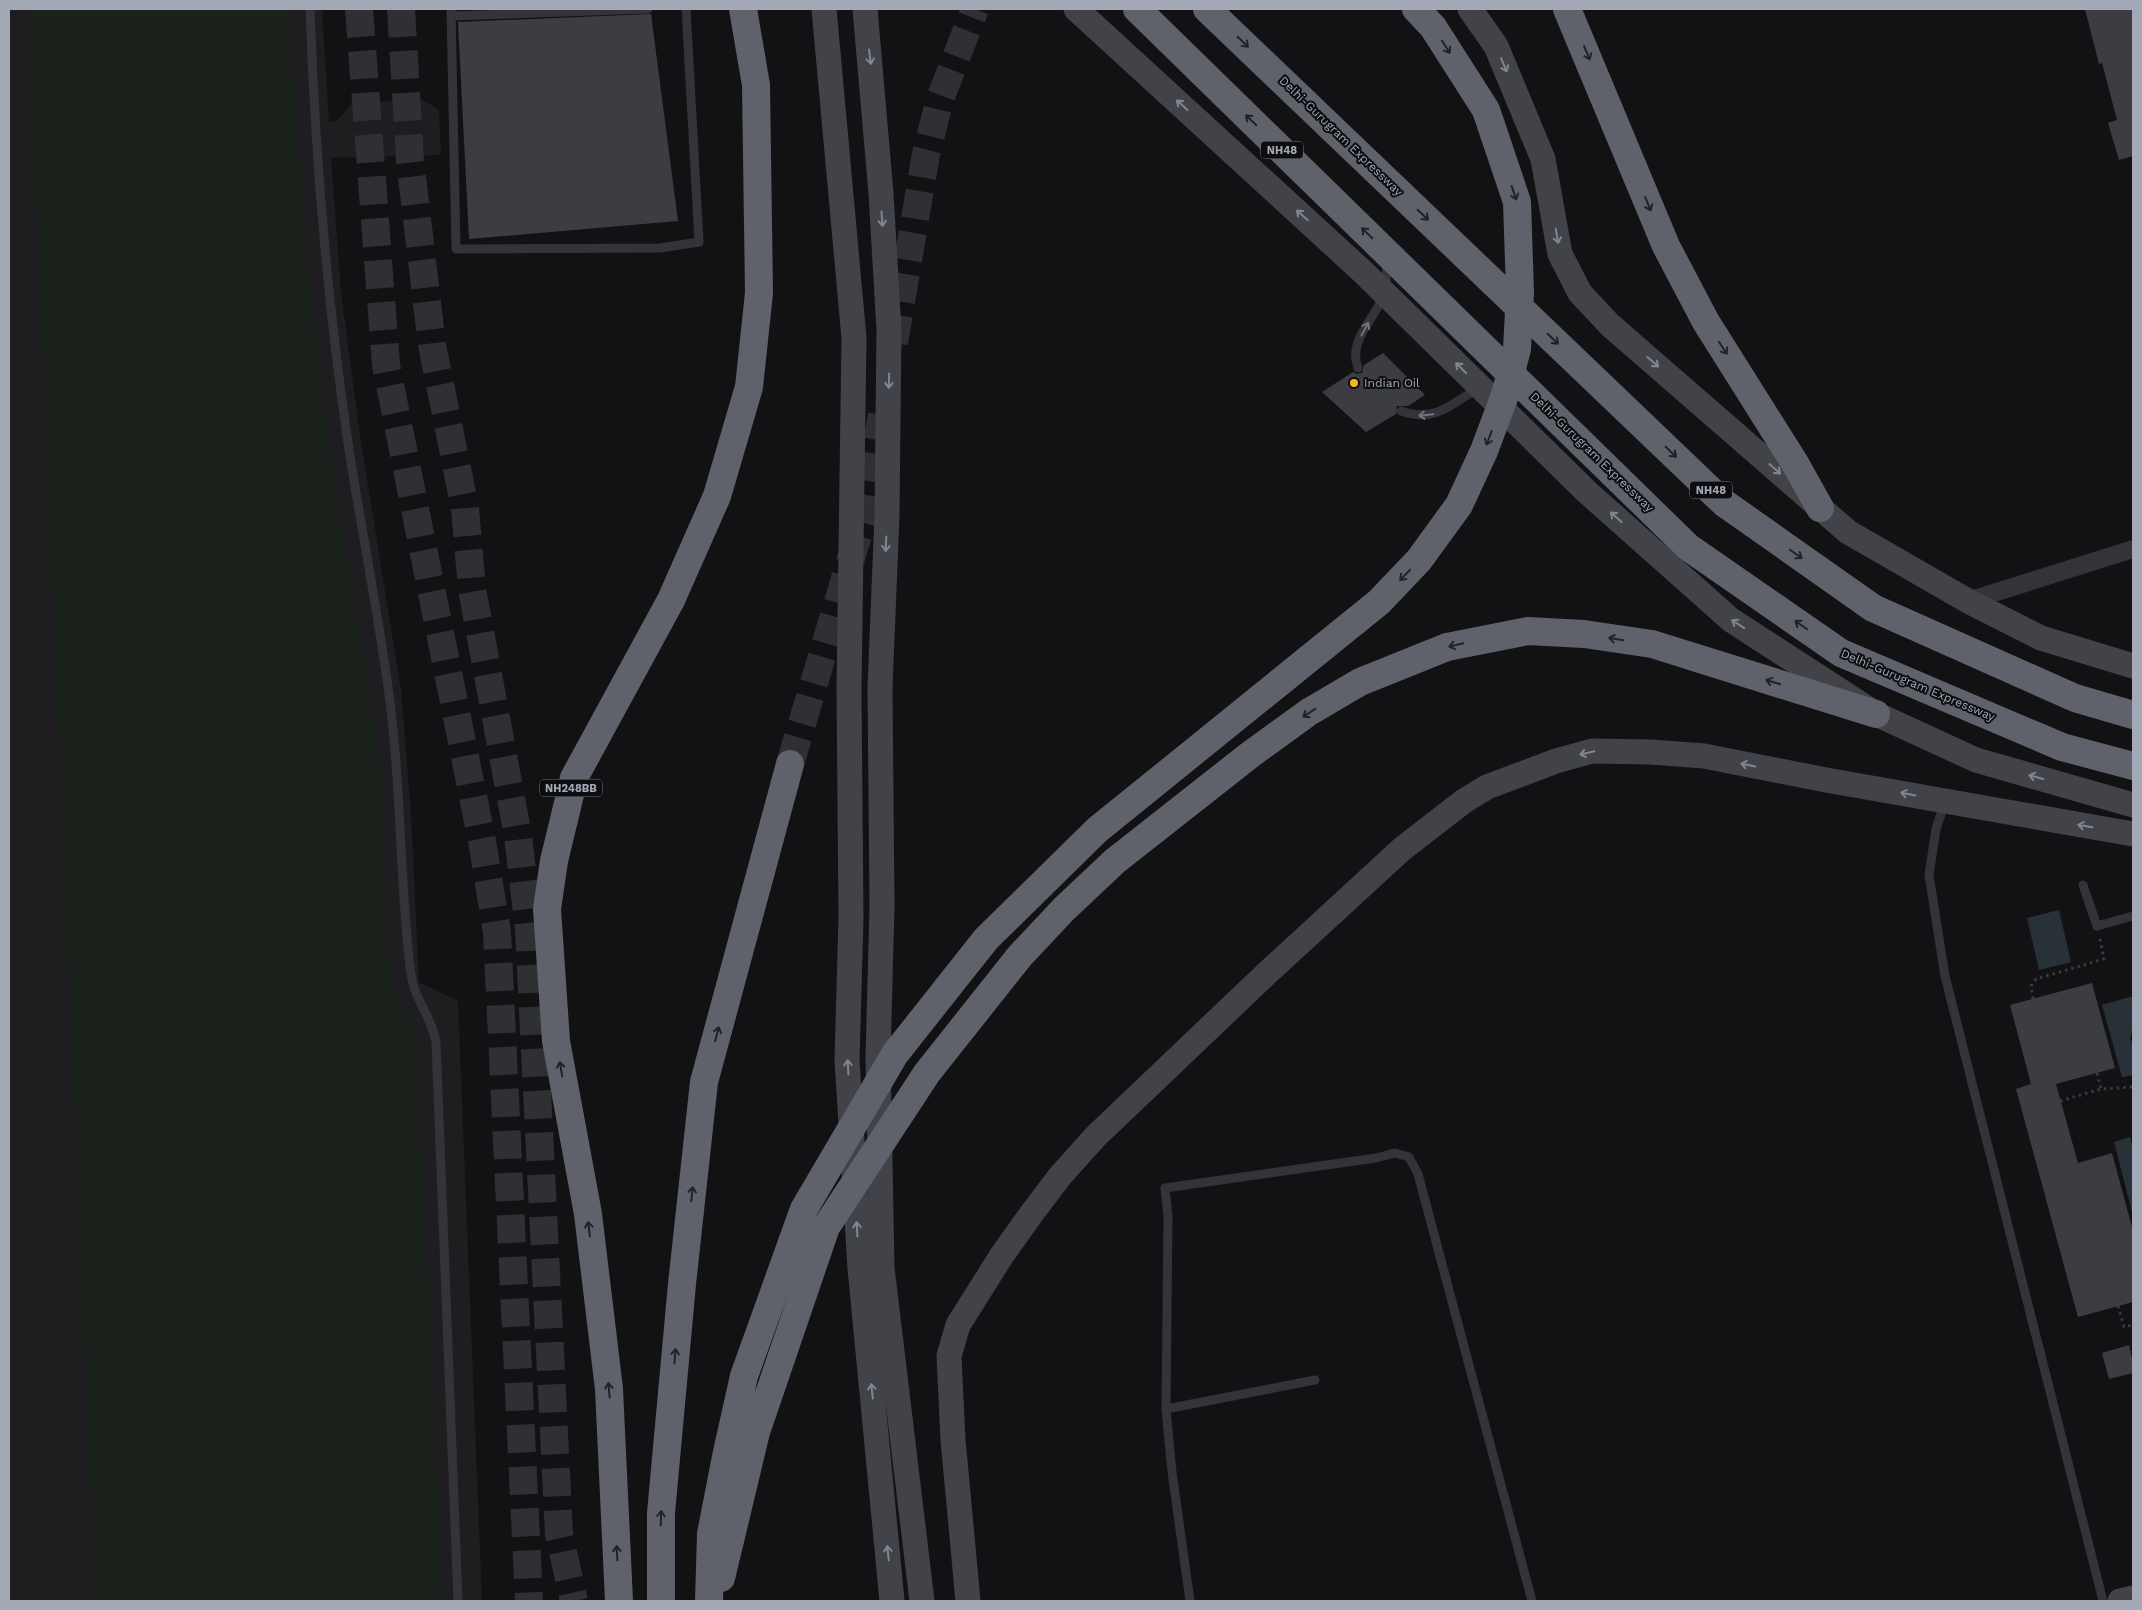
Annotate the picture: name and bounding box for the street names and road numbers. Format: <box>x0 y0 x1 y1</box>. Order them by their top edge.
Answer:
street label: Delhi-Gurugram Expressway <box>1276 73 1406 199</box>
road number: NH48 <box>1261 142 1303 158</box>
street label: Delhi-Gurugram Expressway <box>1527 389 1657 515</box>
road number: NH48 <box>1690 482 1732 498</box>
street label: Delhi-Gurugram Expressway <box>1839 646 1998 724</box>
road number: NH248BB <box>540 780 602 796</box>

